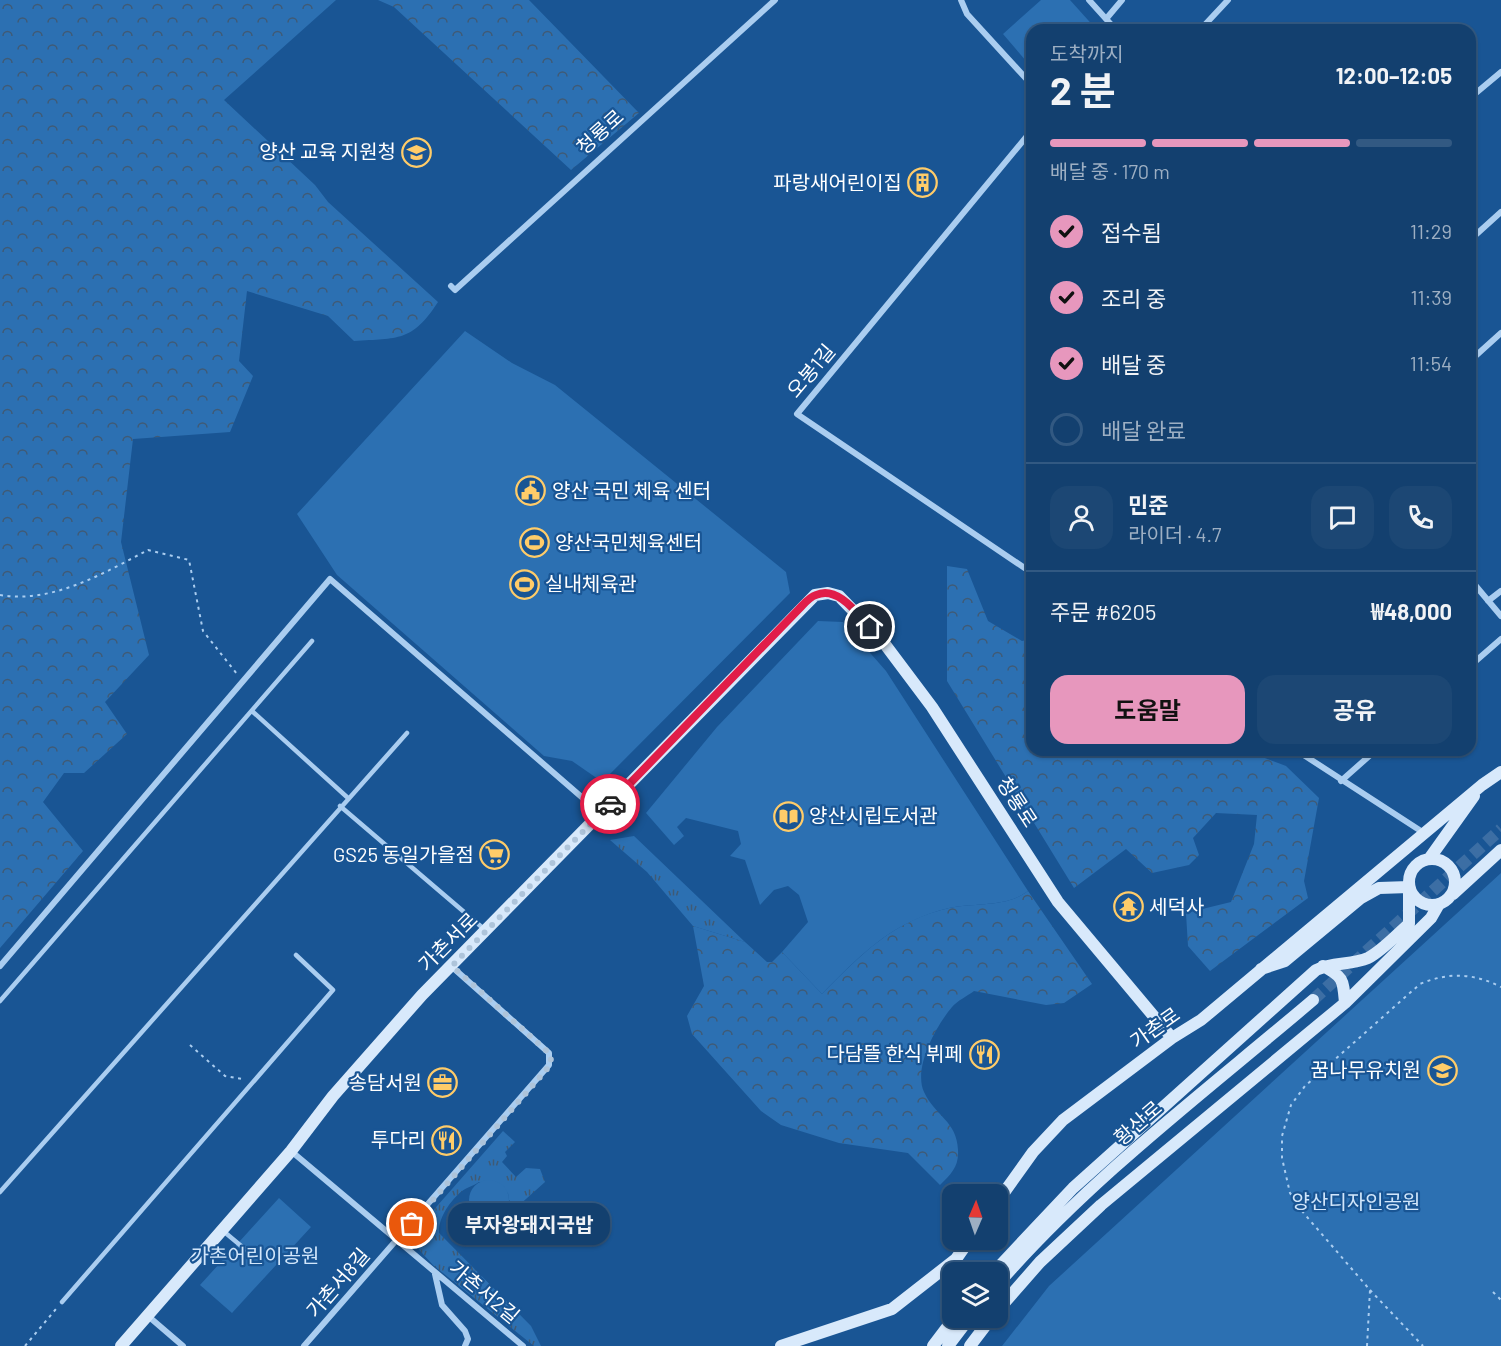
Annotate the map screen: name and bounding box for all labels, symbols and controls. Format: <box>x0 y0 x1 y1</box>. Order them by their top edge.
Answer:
text: 도착까지 <box>1050 41 1124 65</box>
text: 12:00–12:05 <box>1336 62 1452 88</box>
text: 2 분 <box>1050 66 1116 113</box>
street label: 청룡로 <box>571 104 628 159</box>
school or university icon: 양산 교육 지원청 <box>401 136 433 168</box>
place label: 양산 교육 지원청 <box>259 139 396 163</box>
text: 배달 중 · 170 m <box>1050 159 1170 183</box>
building icon: 파랑새어린이집 <box>907 167 939 199</box>
place label: 파랑새어린이집 <box>773 170 902 194</box>
icon: check <box>1050 215 1083 248</box>
text: 접수됨 <box>1101 219 1162 245</box>
text: 11:29 <box>1410 219 1452 243</box>
icon: check <box>1050 281 1083 314</box>
text: 조리 중 <box>1101 285 1166 311</box>
text: 11:39 <box>1410 285 1452 309</box>
street label: 오봉1길 <box>781 339 839 402</box>
icon: check <box>1050 347 1083 380</box>
text: 배달 중 <box>1101 351 1166 377</box>
text: 11:54 <box>1410 351 1452 375</box>
text: 배달 완료 <box>1101 417 1186 443</box>
public building icon: 양산 국민 체육 센터 <box>515 475 547 507</box>
place label: 양산 국민 체육 센터 <box>552 478 711 502</box>
button: person <box>1050 486 1113 549</box>
button: chat <box>1311 486 1374 549</box>
button: phone <box>1389 486 1452 549</box>
text: 민준 <box>1128 491 1168 517</box>
text: 라이더 · 4.7 <box>1128 522 1221 546</box>
sports icon: 양산국민체육센터 <box>518 527 550 559</box>
place label: 양산국민체육센터 <box>555 530 702 554</box>
sports icon: 실내체육관 <box>508 568 540 600</box>
place label: 실내체육관 <box>545 571 637 595</box>
text: 주문 #6205 <box>1050 598 1156 624</box>
text: ₩48,000 <box>1371 598 1452 624</box>
pin <box>844 601 895 652</box>
icon: home <box>853 610 886 643</box>
button: 도움말 <box>1050 675 1245 744</box>
button: 공유 <box>1257 675 1452 744</box>
street label: 청룡로 <box>993 772 1043 831</box>
courier <box>580 774 640 834</box>
icon: car <box>594 788 627 821</box>
library icon: 양산시립도서관 <box>772 800 804 832</box>
place label: 양산시립도서관 <box>809 803 938 827</box>
supermarket icon: GS25 동일가을점 <box>479 839 511 871</box>
place label: GS25 동일가을점 <box>333 842 474 866</box>
temple icon: 세덕사 <box>1112 891 1144 923</box>
place label: 세덕사 <box>1149 894 1204 918</box>
street label: 가촌서로 <box>413 907 482 976</box>
street label: 가촌로 <box>1125 1002 1184 1053</box>
restaurant icon: 다담뜰 한식 뷔페 <box>968 1038 1000 1070</box>
place label: 다담뜰 한식 뷔페 <box>826 1041 963 1065</box>
school or university icon: 꿈나무유치원 <box>1426 1054 1458 1086</box>
place label: 꿈나무유치원 <box>1311 1057 1421 1081</box>
office icon: 송담서원 <box>427 1067 459 1099</box>
place label: 송담서원 <box>348 1070 422 1094</box>
street label: 황산로 <box>1109 1095 1166 1149</box>
restaurant icon: 투다리 <box>431 1124 463 1156</box>
place label: 투다리 <box>371 1127 426 1151</box>
north arrow <box>942 1184 1008 1250</box>
map controls <box>942 1184 1008 1328</box>
park label: 양산디자인공원 <box>1292 1189 1420 1213</box>
pin <box>386 1198 437 1249</box>
callout: 부자왕돼지국밥 <box>448 1203 610 1245</box>
icon: bag <box>395 1207 428 1240</box>
text: 부자왕돼지국밥 <box>465 1212 593 1236</box>
park label: 가촌어린이공원 <box>191 1243 319 1267</box>
street label: 가촌서8길 <box>301 1243 374 1322</box>
street label: 가촌서2길 <box>445 1255 525 1328</box>
button: layers <box>942 1262 1008 1328</box>

